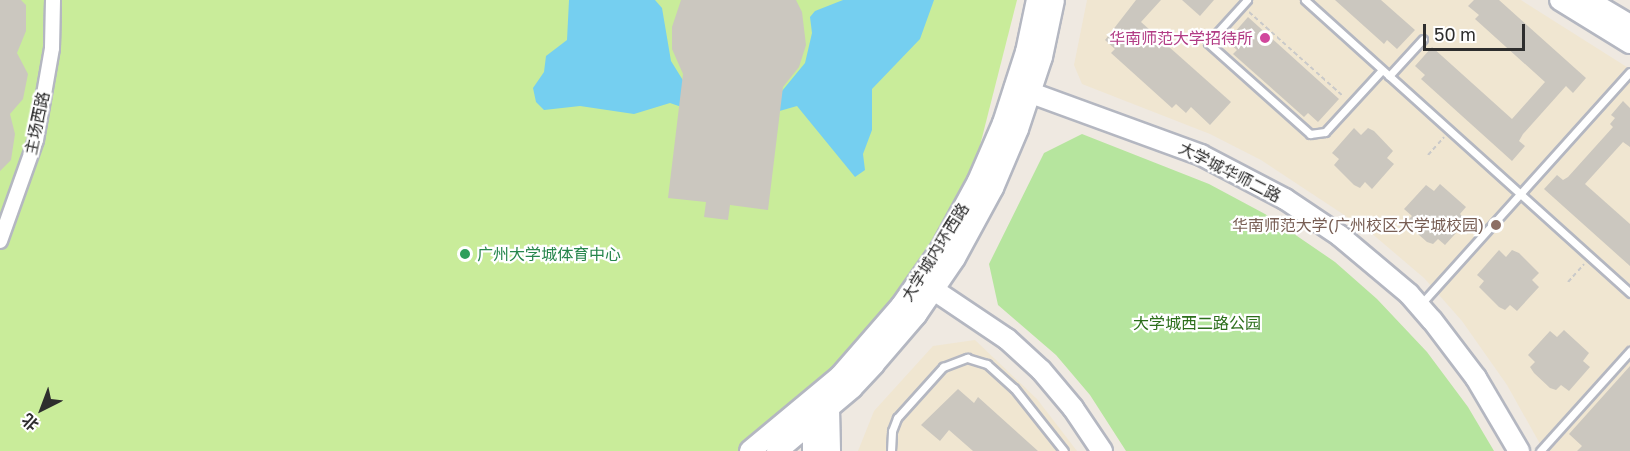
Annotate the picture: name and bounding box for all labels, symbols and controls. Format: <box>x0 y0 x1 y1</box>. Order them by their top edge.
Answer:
scale bar <box>1426 12 1528 50</box>
text: 50 m <box>1434 23 1476 45</box>
place label: 华南师范大学招待所 <box>1109 28 1253 48</box>
marker: 华南师范大学招待所 <box>1258 31 1272 45</box>
street label: 主场西路 <box>21 90 53 156</box>
street label: 大学城华师二路 <box>1176 138 1284 206</box>
street label: 大学城内环西路 <box>897 199 973 305</box>
place label: 华南师范大学(广州校区大学城校园) <box>1232 215 1484 235</box>
marker: 华南师范大学(广州校区大学城校园) <box>1489 218 1503 232</box>
place label: 广州大学城体育中心 <box>477 244 621 264</box>
marker: 广州大学城体育中心 <box>458 247 472 261</box>
park label: 大学城西二路公园 <box>1133 313 1261 333</box>
north arrow <box>12 379 72 439</box>
text: 北 <box>17 410 43 435</box>

